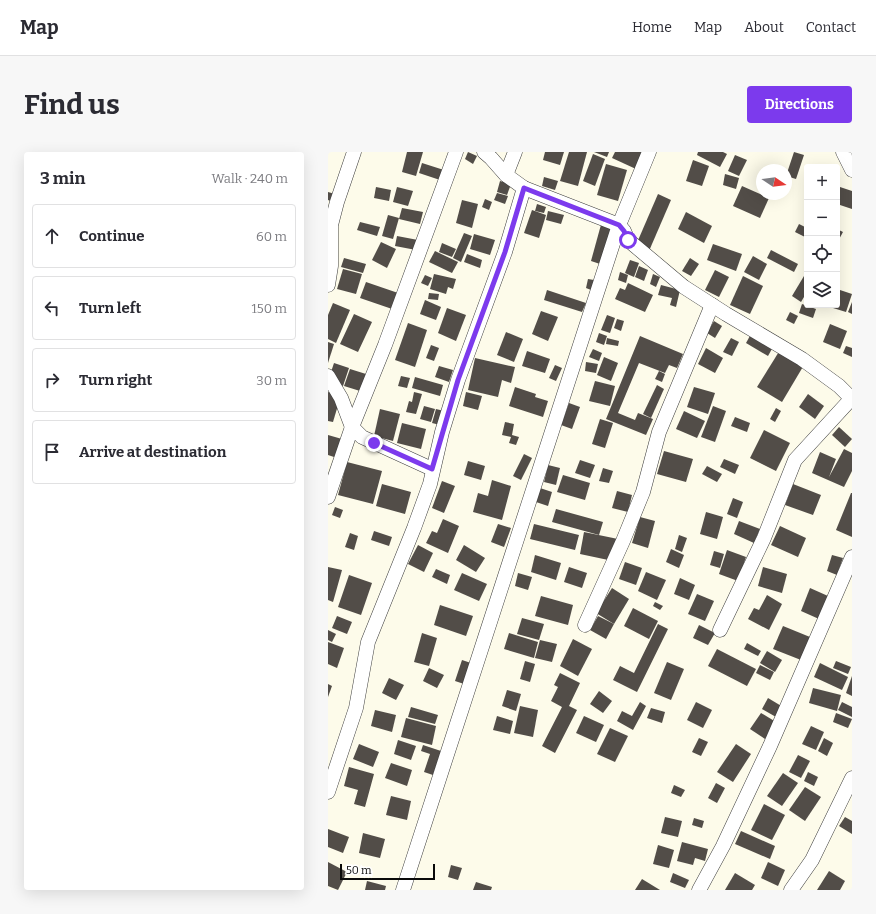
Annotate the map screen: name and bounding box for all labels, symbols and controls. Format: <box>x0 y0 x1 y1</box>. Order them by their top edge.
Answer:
text: Map <box>20 16 59 39</box>
text: Home <box>632 19 672 36</box>
text: Map <box>694 19 722 36</box>
text: About <box>744 19 784 36</box>
text: Contact <box>806 19 856 36</box>
button: Directions <box>747 86 852 123</box>
text: Find us <box>24 88 120 121</box>
north arrow <box>756 164 792 200</box>
map controls <box>804 164 840 308</box>
button: + <box>804 164 840 200</box>
text: 3 min <box>40 168 85 189</box>
text: Walk · 240 m <box>212 171 288 186</box>
button: − <box>804 200 840 236</box>
icon: ahead <box>41 225 63 247</box>
text: Continue <box>79 227 145 245</box>
text: 60 m <box>256 229 287 244</box>
route start <box>619 231 637 249</box>
button: locate <box>804 236 840 272</box>
button: layers <box>804 272 840 308</box>
icon: left <box>41 297 63 319</box>
text: Turn left <box>79 299 141 317</box>
text: 150 m <box>251 301 287 316</box>
icon: right <box>41 369 63 391</box>
text: Turn right <box>79 371 152 389</box>
text: 30 m <box>256 373 287 388</box>
route end <box>365 434 383 452</box>
icon: arrive <box>41 441 63 463</box>
text: Arrive at destination <box>79 443 226 461</box>
scale bar <box>340 862 435 881</box>
text: 50 m <box>346 864 372 877</box>

